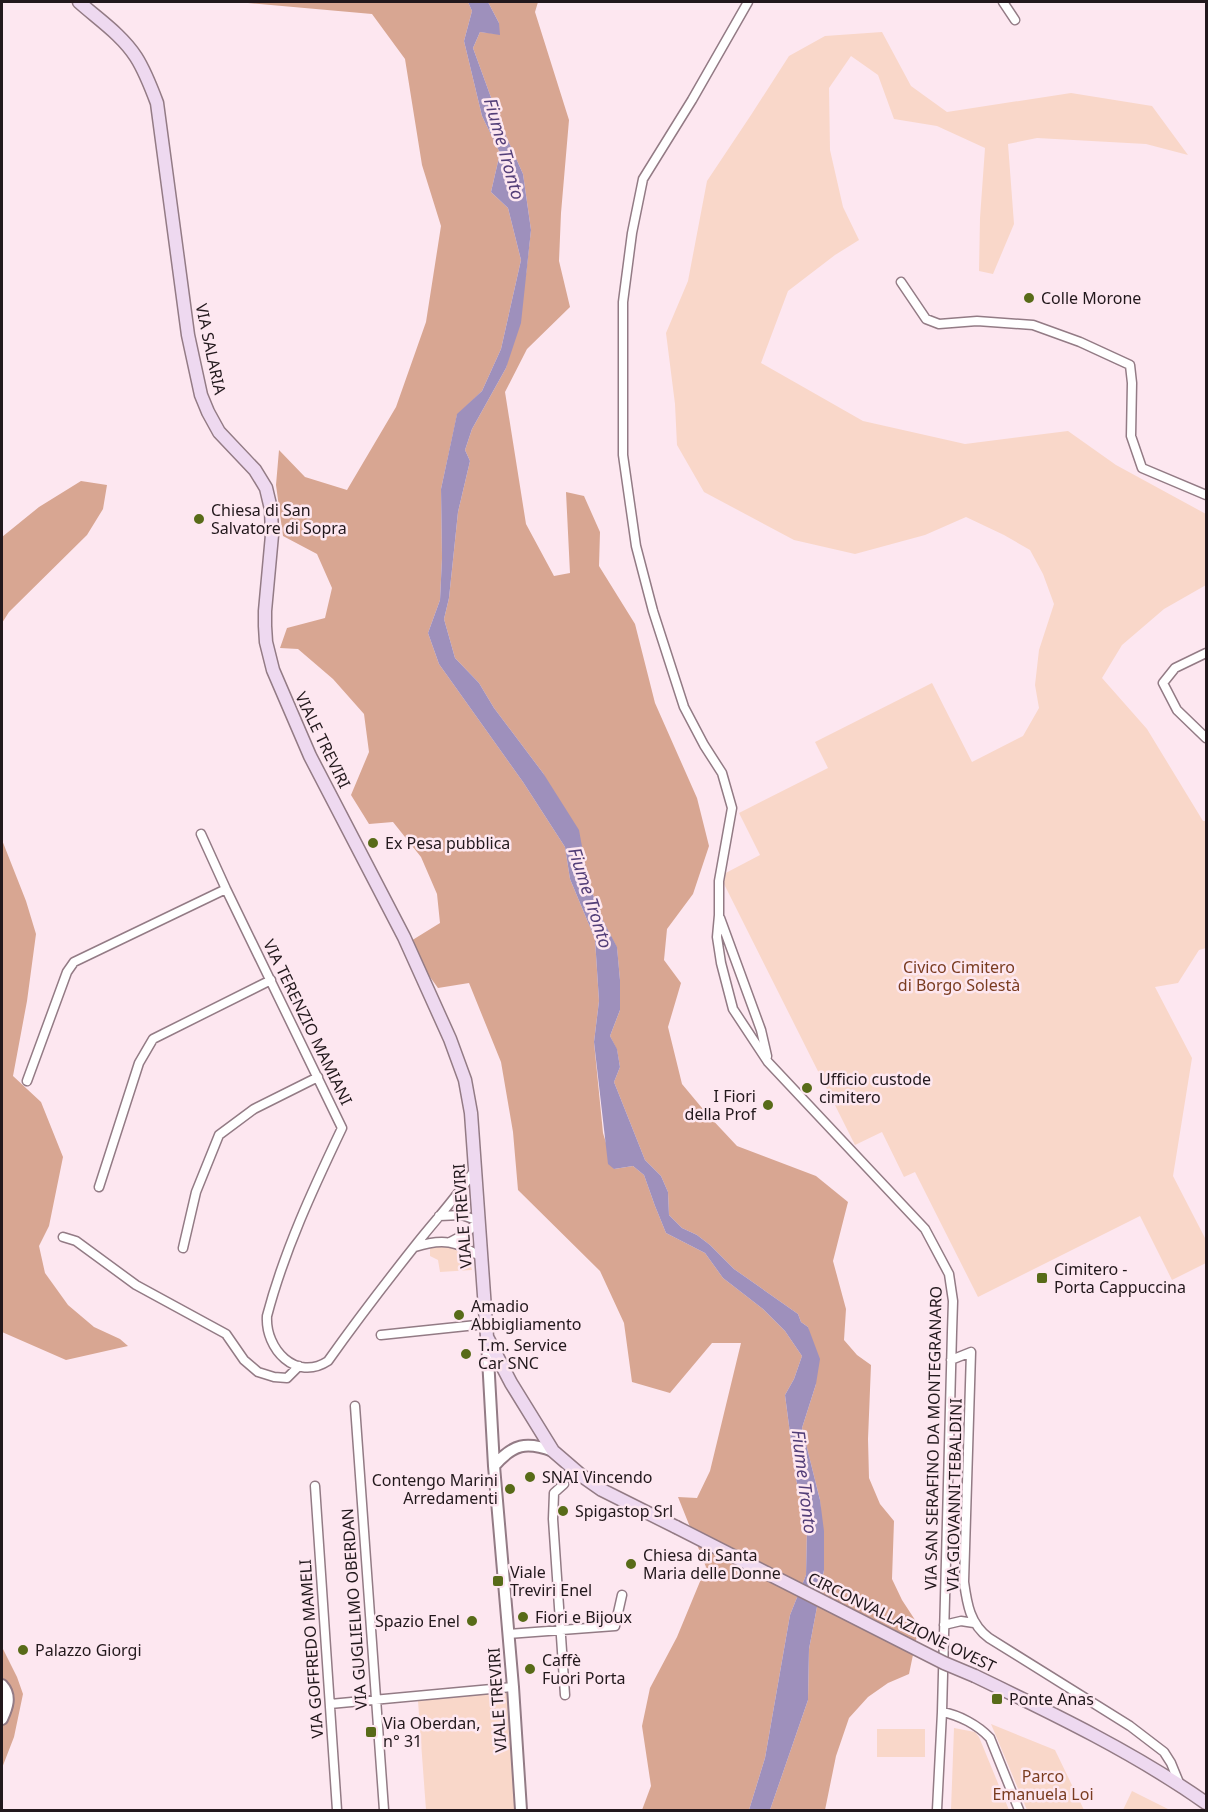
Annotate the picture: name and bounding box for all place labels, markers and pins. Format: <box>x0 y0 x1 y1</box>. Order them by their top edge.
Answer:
place label: Colle Morone <box>1041 287 1141 309</box>
marker: Colle Morone <box>1022 291 1036 305</box>
place label: Chiesa di San Salvatore di Sopra <box>211 499 347 539</box>
marker: Chiesa di San Salvatore di Sopra <box>192 512 206 526</box>
place label: Ex Pesa pubblica <box>385 832 510 854</box>
marker: Ex Pesa pubblica <box>366 836 380 850</box>
place label: Ufficio custode cimitero <box>819 1068 931 1108</box>
marker: Ufficio custode cimitero <box>800 1081 814 1095</box>
place label: I Fiori della Prof <box>685 1085 757 1125</box>
marker: I Fiori della Prof <box>761 1098 775 1112</box>
place label: Cimitero - Porta Cappuccina <box>1054 1258 1186 1298</box>
marker: Cimitero - Porta Cappuccina <box>1035 1271 1049 1285</box>
place label: Amadio Abbigliamento <box>471 1295 581 1335</box>
marker: Amadio Abbigliamento <box>452 1308 466 1322</box>
place label: T.m. Service Car SNC <box>478 1334 567 1374</box>
marker: T.m. Service Car SNC <box>459 1347 473 1361</box>
place label: SNAI Vincendo <box>542 1466 652 1488</box>
place label: Contengo Marini Arredamenti <box>372 1469 498 1509</box>
marker: SNAI Vincendo <box>523 1470 537 1484</box>
marker: Contengo Marini Arredamenti <box>503 1482 517 1496</box>
place label: Spigastop Srl <box>575 1500 673 1522</box>
marker: Spigastop Srl <box>556 1504 570 1518</box>
place label: Chiesa di Santa Maria delle Donne <box>643 1544 781 1584</box>
marker: Chiesa di Santa Maria delle Donne <box>624 1557 638 1571</box>
place label: Viale Treviri Enel <box>510 1561 592 1601</box>
marker: Viale Treviri Enel <box>491 1574 505 1588</box>
place label: Fiori e Bijoux <box>535 1606 632 1628</box>
place label: Spazio Enel <box>375 1610 460 1632</box>
marker: Fiori e Bijoux <box>516 1610 530 1624</box>
marker: Spazio Enel <box>465 1614 479 1628</box>
place label: Palazzo Giorgi <box>35 1639 142 1661</box>
marker: Palazzo Giorgi <box>16 1643 30 1657</box>
place label: Caffè Fuori Porta <box>542 1649 626 1689</box>
marker: Caffè Fuori Porta <box>523 1662 537 1676</box>
place label: Ponte Anas <box>1009 1688 1094 1710</box>
marker: Ponte Anas <box>990 1692 1004 1706</box>
place label: Via Oberdan, n° 31 <box>383 1712 481 1752</box>
marker: Via Oberdan, n° 31 <box>364 1725 378 1739</box>

